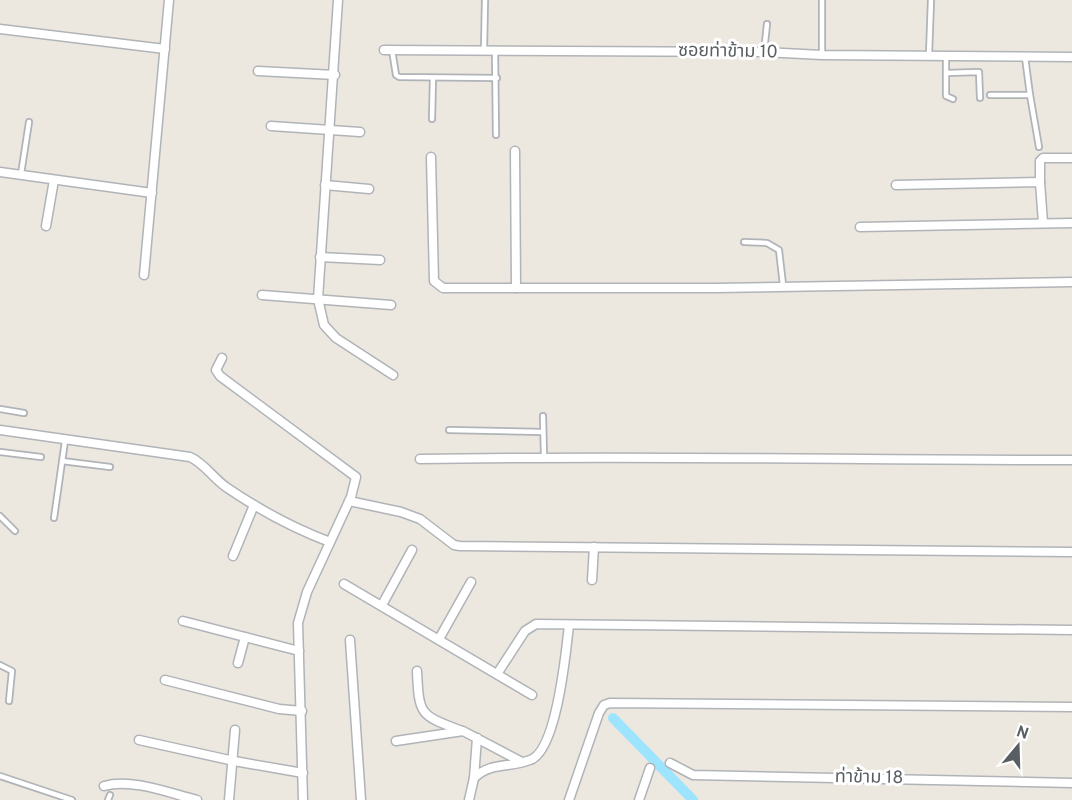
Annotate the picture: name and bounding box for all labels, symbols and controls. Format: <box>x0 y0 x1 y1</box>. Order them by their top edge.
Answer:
street label: ซอยท่าข้าม 10 <box>678 40 778 64</box>
north arrow <box>988 716 1048 776</box>
text: N <box>1014 722 1031 745</box>
street label: ท่าข้าม 18 <box>835 766 903 790</box>

